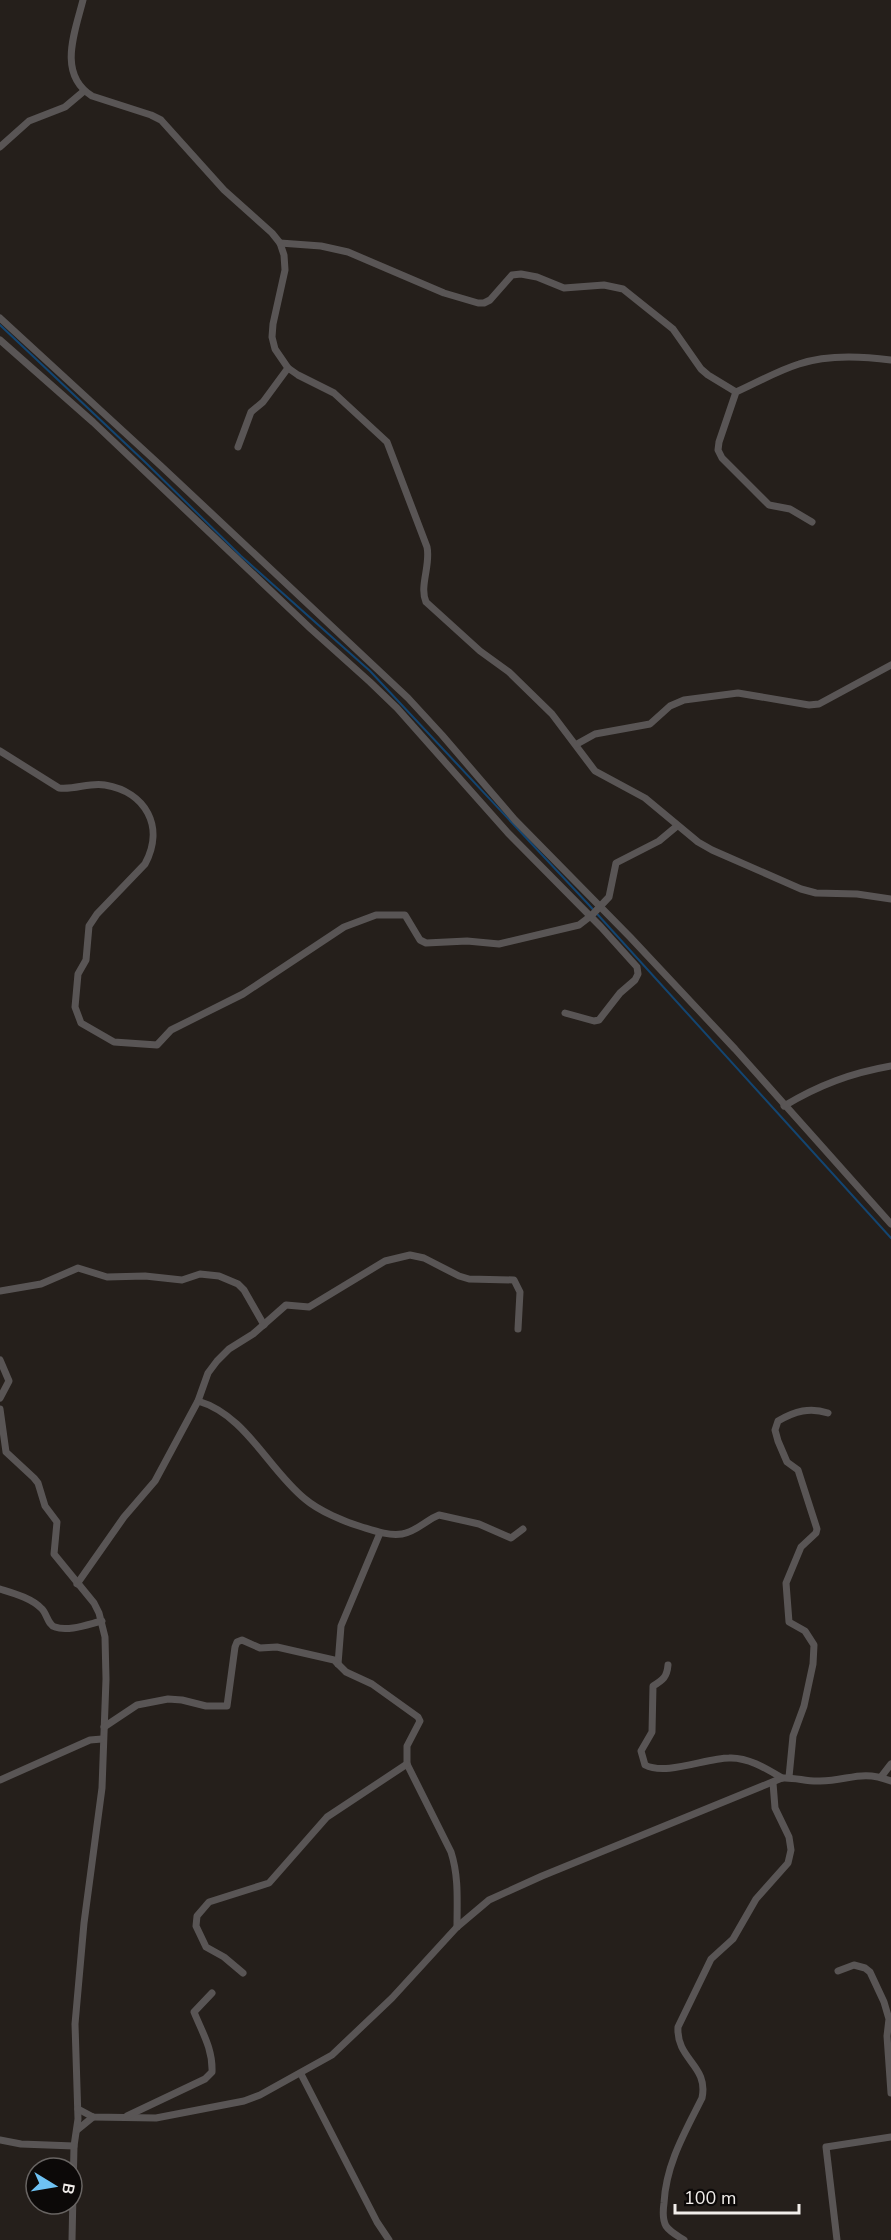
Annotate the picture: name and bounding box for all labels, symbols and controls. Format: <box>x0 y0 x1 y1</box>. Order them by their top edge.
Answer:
north arrow <box>24 2156 84 2216</box>
scale bar <box>675 2177 800 2215</box>
text: B <box>56 2181 80 2196</box>
text: 100 m <box>684 2186 736 2210</box>

